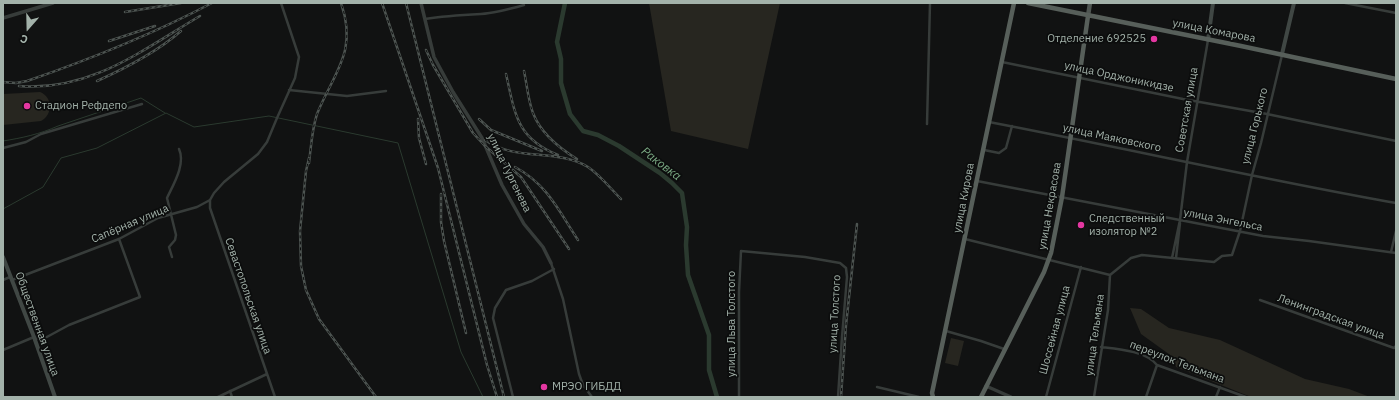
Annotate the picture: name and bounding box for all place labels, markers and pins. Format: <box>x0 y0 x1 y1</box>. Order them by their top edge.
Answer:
place label: Отделение 692525 <box>1047 32 1146 46</box>
marker: Отделение 692525 <box>1149 34 1159 44</box>
place label: Стадион Рефдепо <box>35 99 127 113</box>
marker: Стадион Рефдепо <box>22 101 32 111</box>
place label: Следственный изолятор №2 <box>1089 212 1165 238</box>
marker: Следственный изолятор №2 <box>1076 220 1086 230</box>
place label: МРЭО ГИБДД <box>552 380 621 394</box>
marker: МРЭО ГИБДД <box>539 382 549 392</box>

